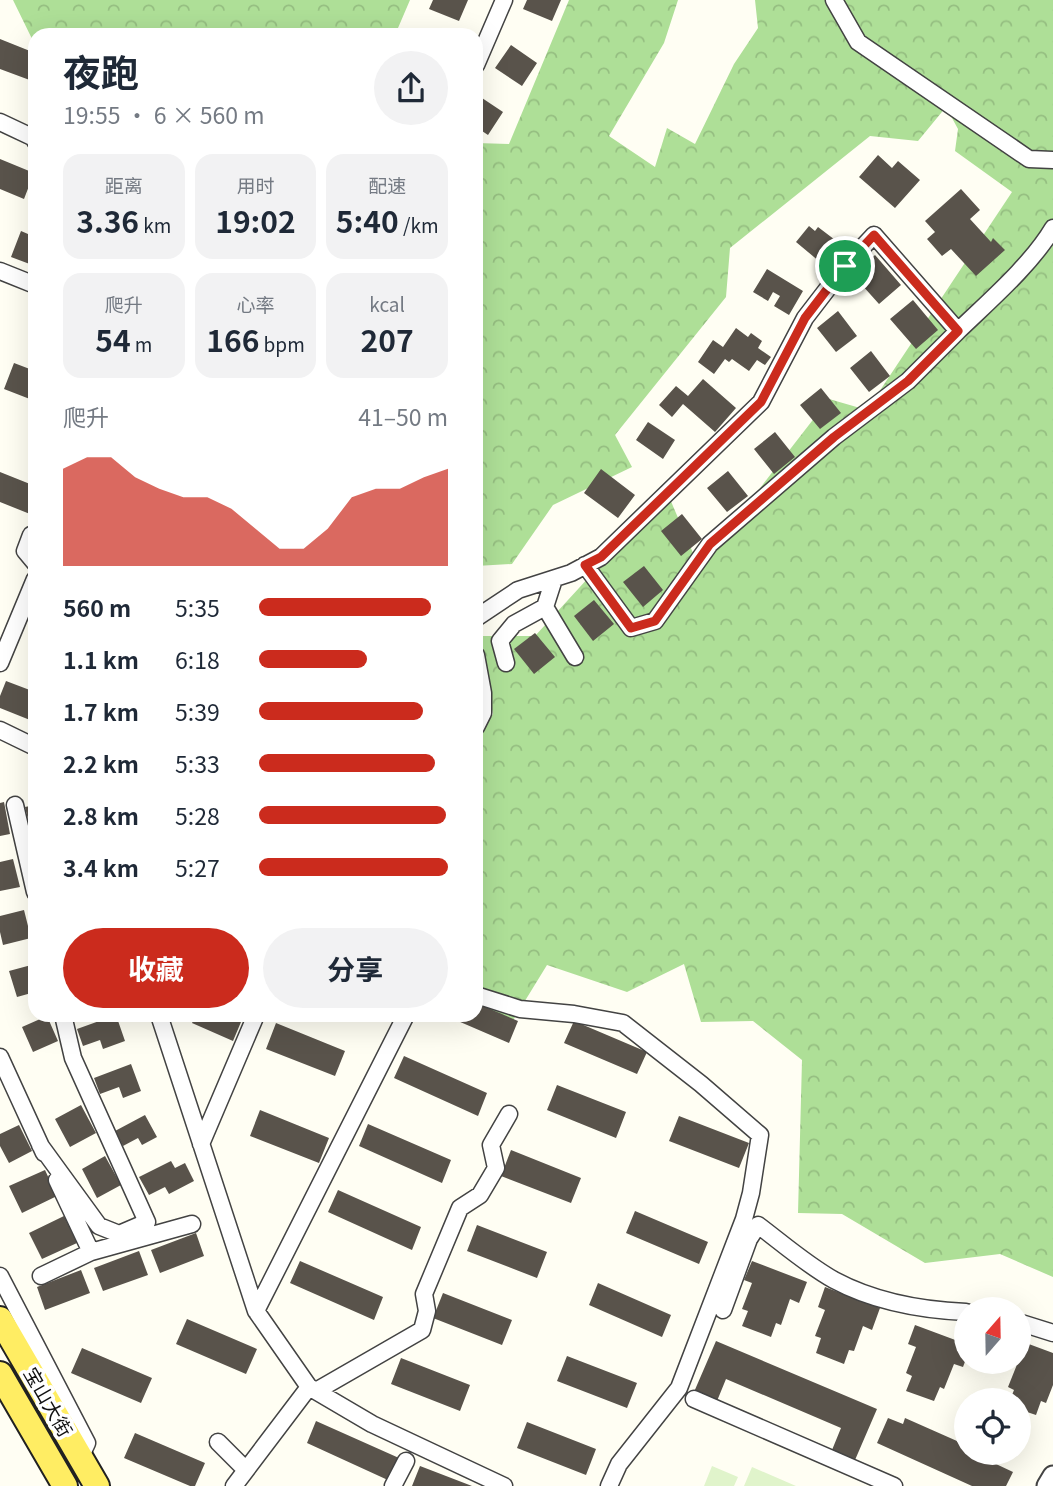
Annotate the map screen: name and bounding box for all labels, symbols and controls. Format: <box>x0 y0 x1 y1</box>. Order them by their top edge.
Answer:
text: 夜跑 <box>63 43 139 98</box>
button: share <box>374 51 448 125</box>
text: 19:55 · 6 × 560 m <box>63 97 265 131</box>
text: 距离 <box>105 171 143 198</box>
text: 用时 <box>236 171 275 198</box>
text: 配速 <box>368 171 406 198</box>
text: 3.36 <box>76 198 139 242</box>
text: 19:02 <box>215 198 296 242</box>
text: 5:40 <box>336 198 399 242</box>
text: km <box>139 211 171 238</box>
text: /km <box>399 211 438 238</box>
pin <box>815 236 875 296</box>
icon: arrive <box>826 247 864 285</box>
text: 爬升 <box>105 290 143 317</box>
text: 心率 <box>236 290 275 317</box>
text: kcal <box>369 290 405 317</box>
text: 54 <box>95 317 131 361</box>
text: 166 <box>206 317 259 361</box>
text: 207 <box>361 317 414 361</box>
text: m <box>131 330 152 357</box>
text: bpm <box>259 330 305 357</box>
text: 爬升 <box>63 399 109 433</box>
text: 41–50 m <box>358 399 448 433</box>
text: 560 m <box>63 590 131 624</box>
text: 5:35 <box>175 590 220 624</box>
text: 1.1 km <box>63 642 139 676</box>
text: 6:18 <box>175 642 220 676</box>
text: 1.7 km <box>63 694 139 728</box>
text: 5:39 <box>175 694 220 728</box>
text: 2.2 km <box>63 746 139 780</box>
text: 5:33 <box>175 746 220 780</box>
text: 2.8 km <box>63 798 139 832</box>
text: 5:28 <box>175 798 220 832</box>
text: 3.4 km <box>63 850 139 884</box>
text: 5:27 <box>175 850 220 884</box>
button: 收藏 <box>63 928 249 1008</box>
button: 分享 <box>263 928 448 1008</box>
north arrow <box>954 1297 1031 1374</box>
map controls <box>954 1297 1031 1465</box>
street label: 宝山大街 <box>19 1362 80 1441</box>
button: locate <box>954 1388 1031 1465</box>

